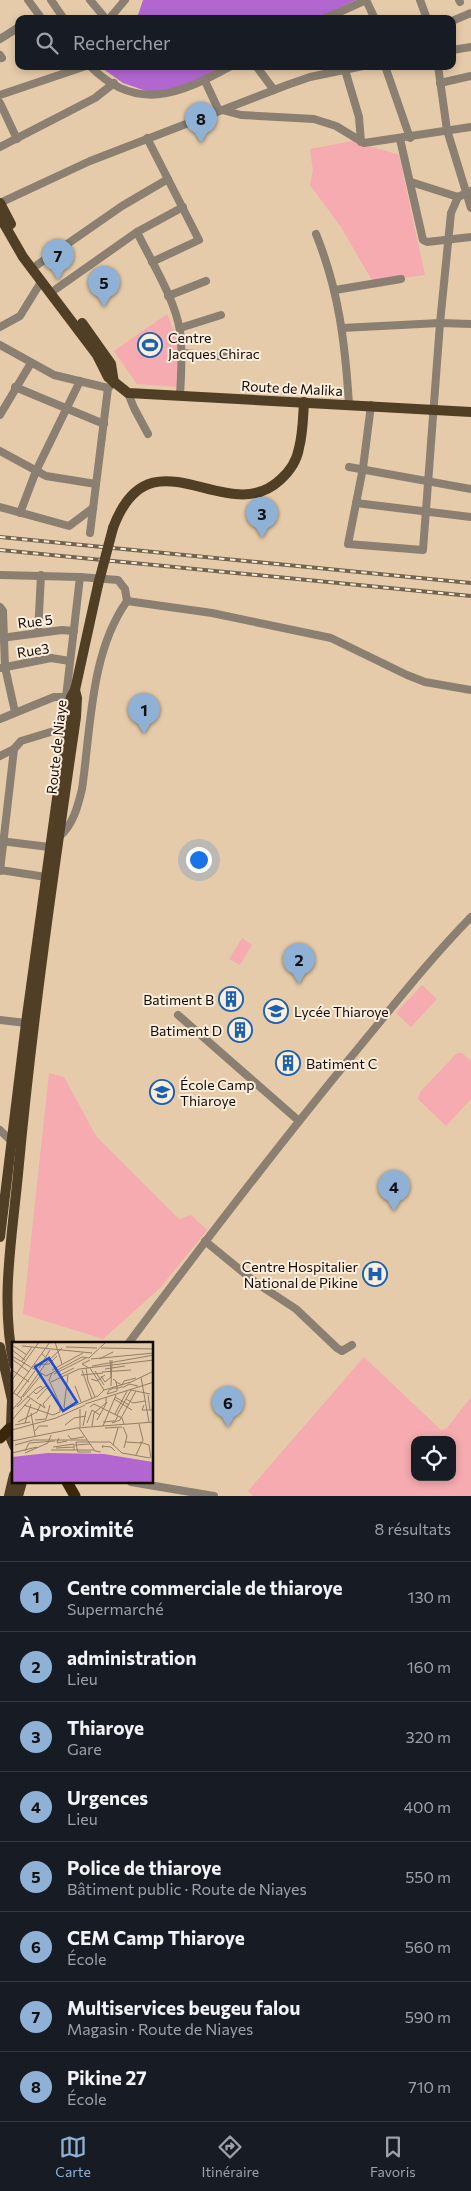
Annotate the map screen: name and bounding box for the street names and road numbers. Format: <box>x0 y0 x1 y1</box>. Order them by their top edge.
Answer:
street label: Route de Malika <box>241 377 343 399</box>
street label: Rue 5 <box>16 610 54 632</box>
street label: Rue3 <box>16 639 50 661</box>
street label: Route de Niaye <box>43 699 69 795</box>

